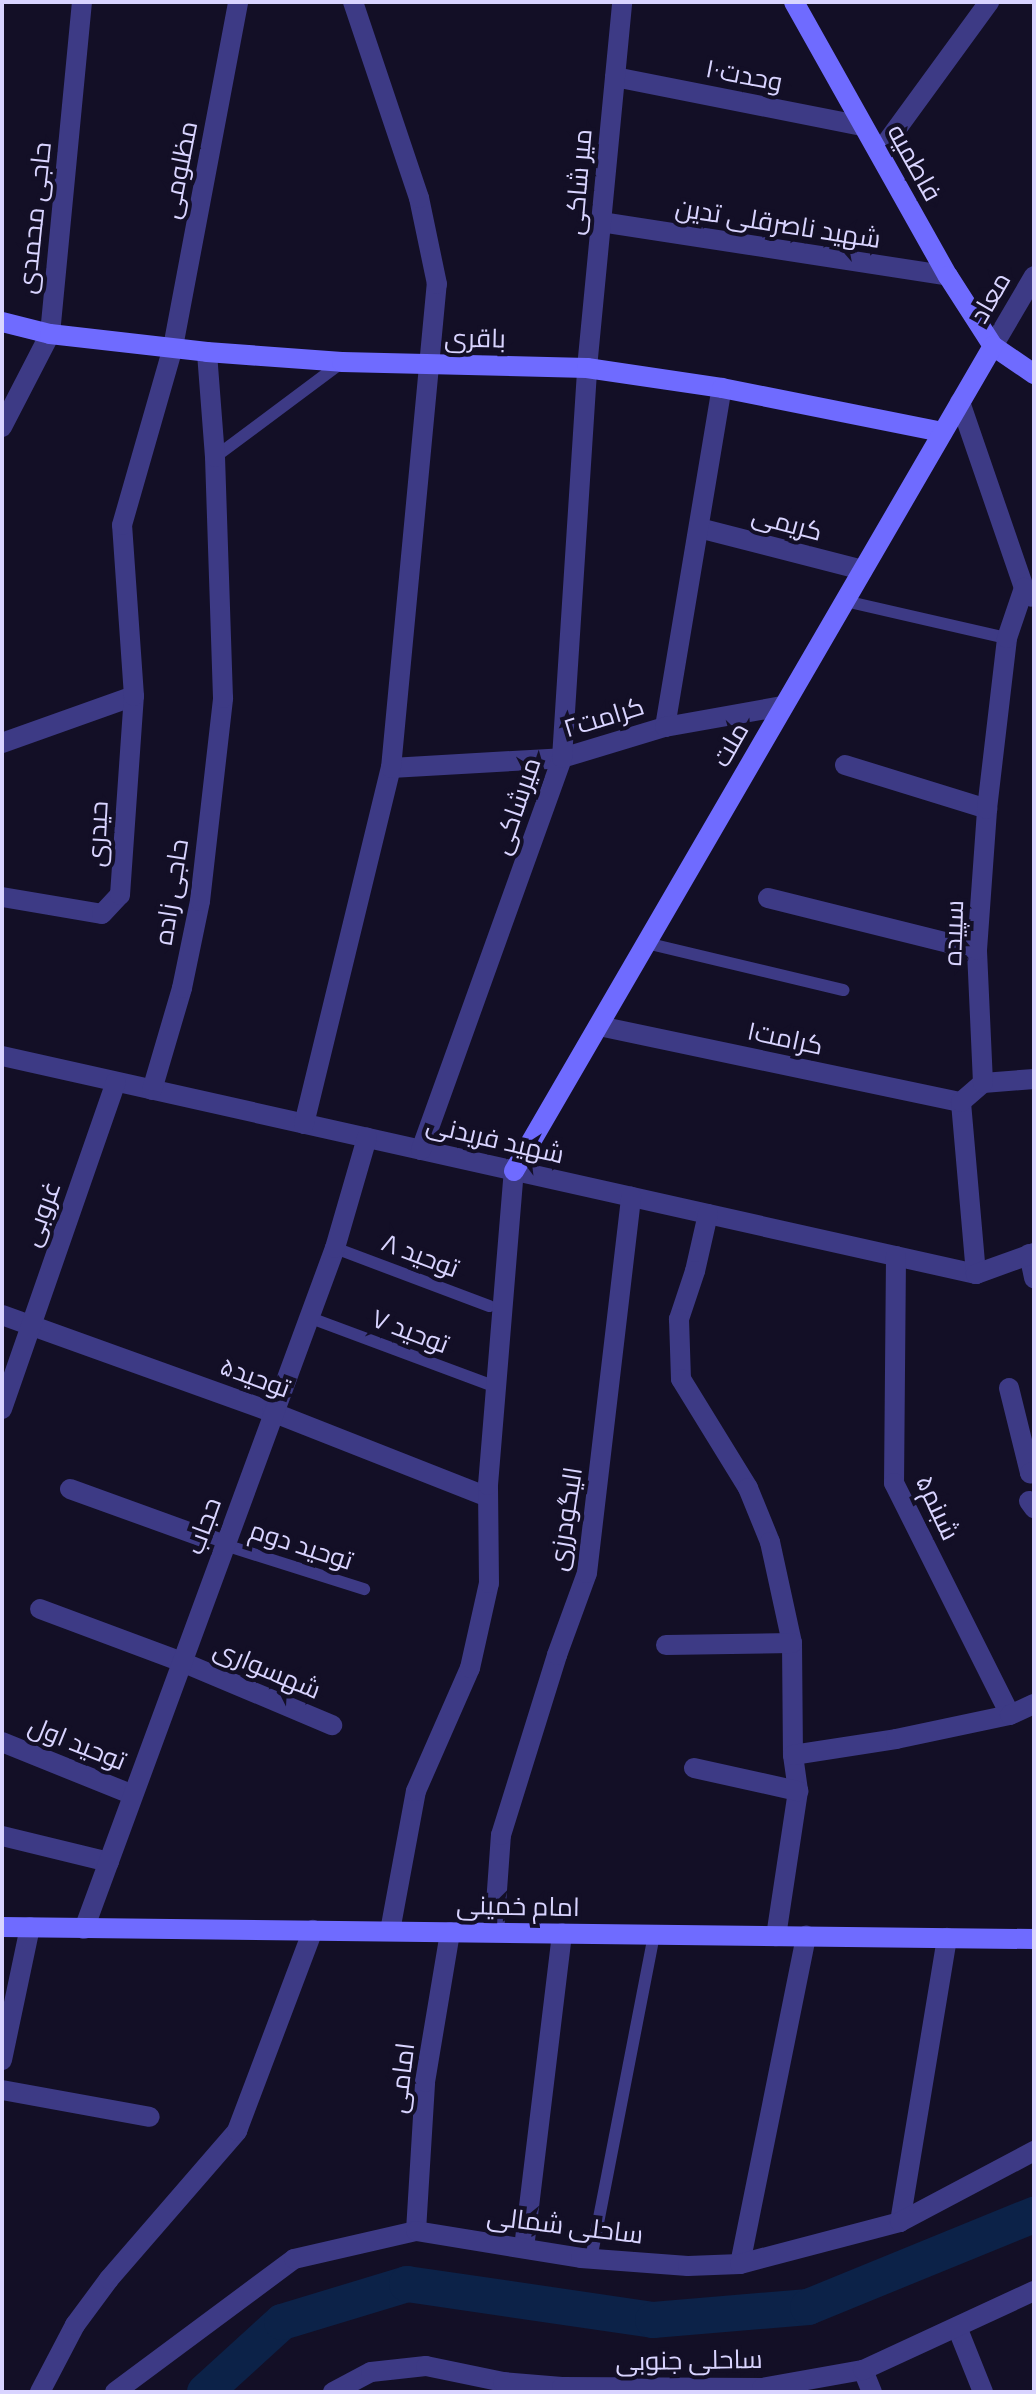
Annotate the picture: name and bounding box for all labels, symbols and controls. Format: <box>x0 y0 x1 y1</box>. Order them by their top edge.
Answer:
street label: وحدت۱۰ <box>703 53 785 99</box>
street label: مظلومی <box>155 119 205 221</box>
street label: فاطمیه <box>880 119 948 207</box>
street label: میر شاکی <box>559 128 599 236</box>
street label: حاجی محمدی <box>12 141 58 295</box>
street label: شهید ناصرقلی تدین <box>673 192 883 256</box>
street label: معاد <box>964 267 1018 329</box>
street label: باقری <box>444 323 506 355</box>
street label: کریمی <box>748 500 826 548</box>
street label: کرامت۲ <box>560 691 648 745</box>
street label: ملت <box>706 717 756 773</box>
street label: میرشاکی <box>486 753 548 859</box>
street label: حیدری <box>81 800 115 868</box>
street label: حاجی زاده <box>148 837 196 947</box>
street label: سپیده <box>937 900 971 966</box>
street label: کرامت۱ <box>744 1016 826 1062</box>
street label: شهید فریدنی <box>423 1109 567 1171</box>
street label: غروبی <box>16 1177 68 1251</box>
street label: توحید ۸ <box>377 1227 463 1285</box>
street label: توحید ۷ <box>367 1303 453 1361</box>
street label: توحید۵ <box>216 1351 294 1405</box>
street label: الیگودرزی <box>542 1465 590 1573</box>
street label: شبنم۵ <box>908 1471 966 1545</box>
street label: حجاب <box>179 1493 229 1559</box>
street label: توحید دوم <box>245 1515 357 1577</box>
street label: شهسواری <box>209 1634 325 1706</box>
street label: توحید اول <box>24 1710 130 1778</box>
street label: امام خمینی <box>456 1890 580 1924</box>
street label: امامی <box>382 2041 422 2115</box>
street label: ساحلی شمالی <box>485 2201 645 2251</box>
street label: ساحلی جنوبی <box>615 2344 763 2378</box>

